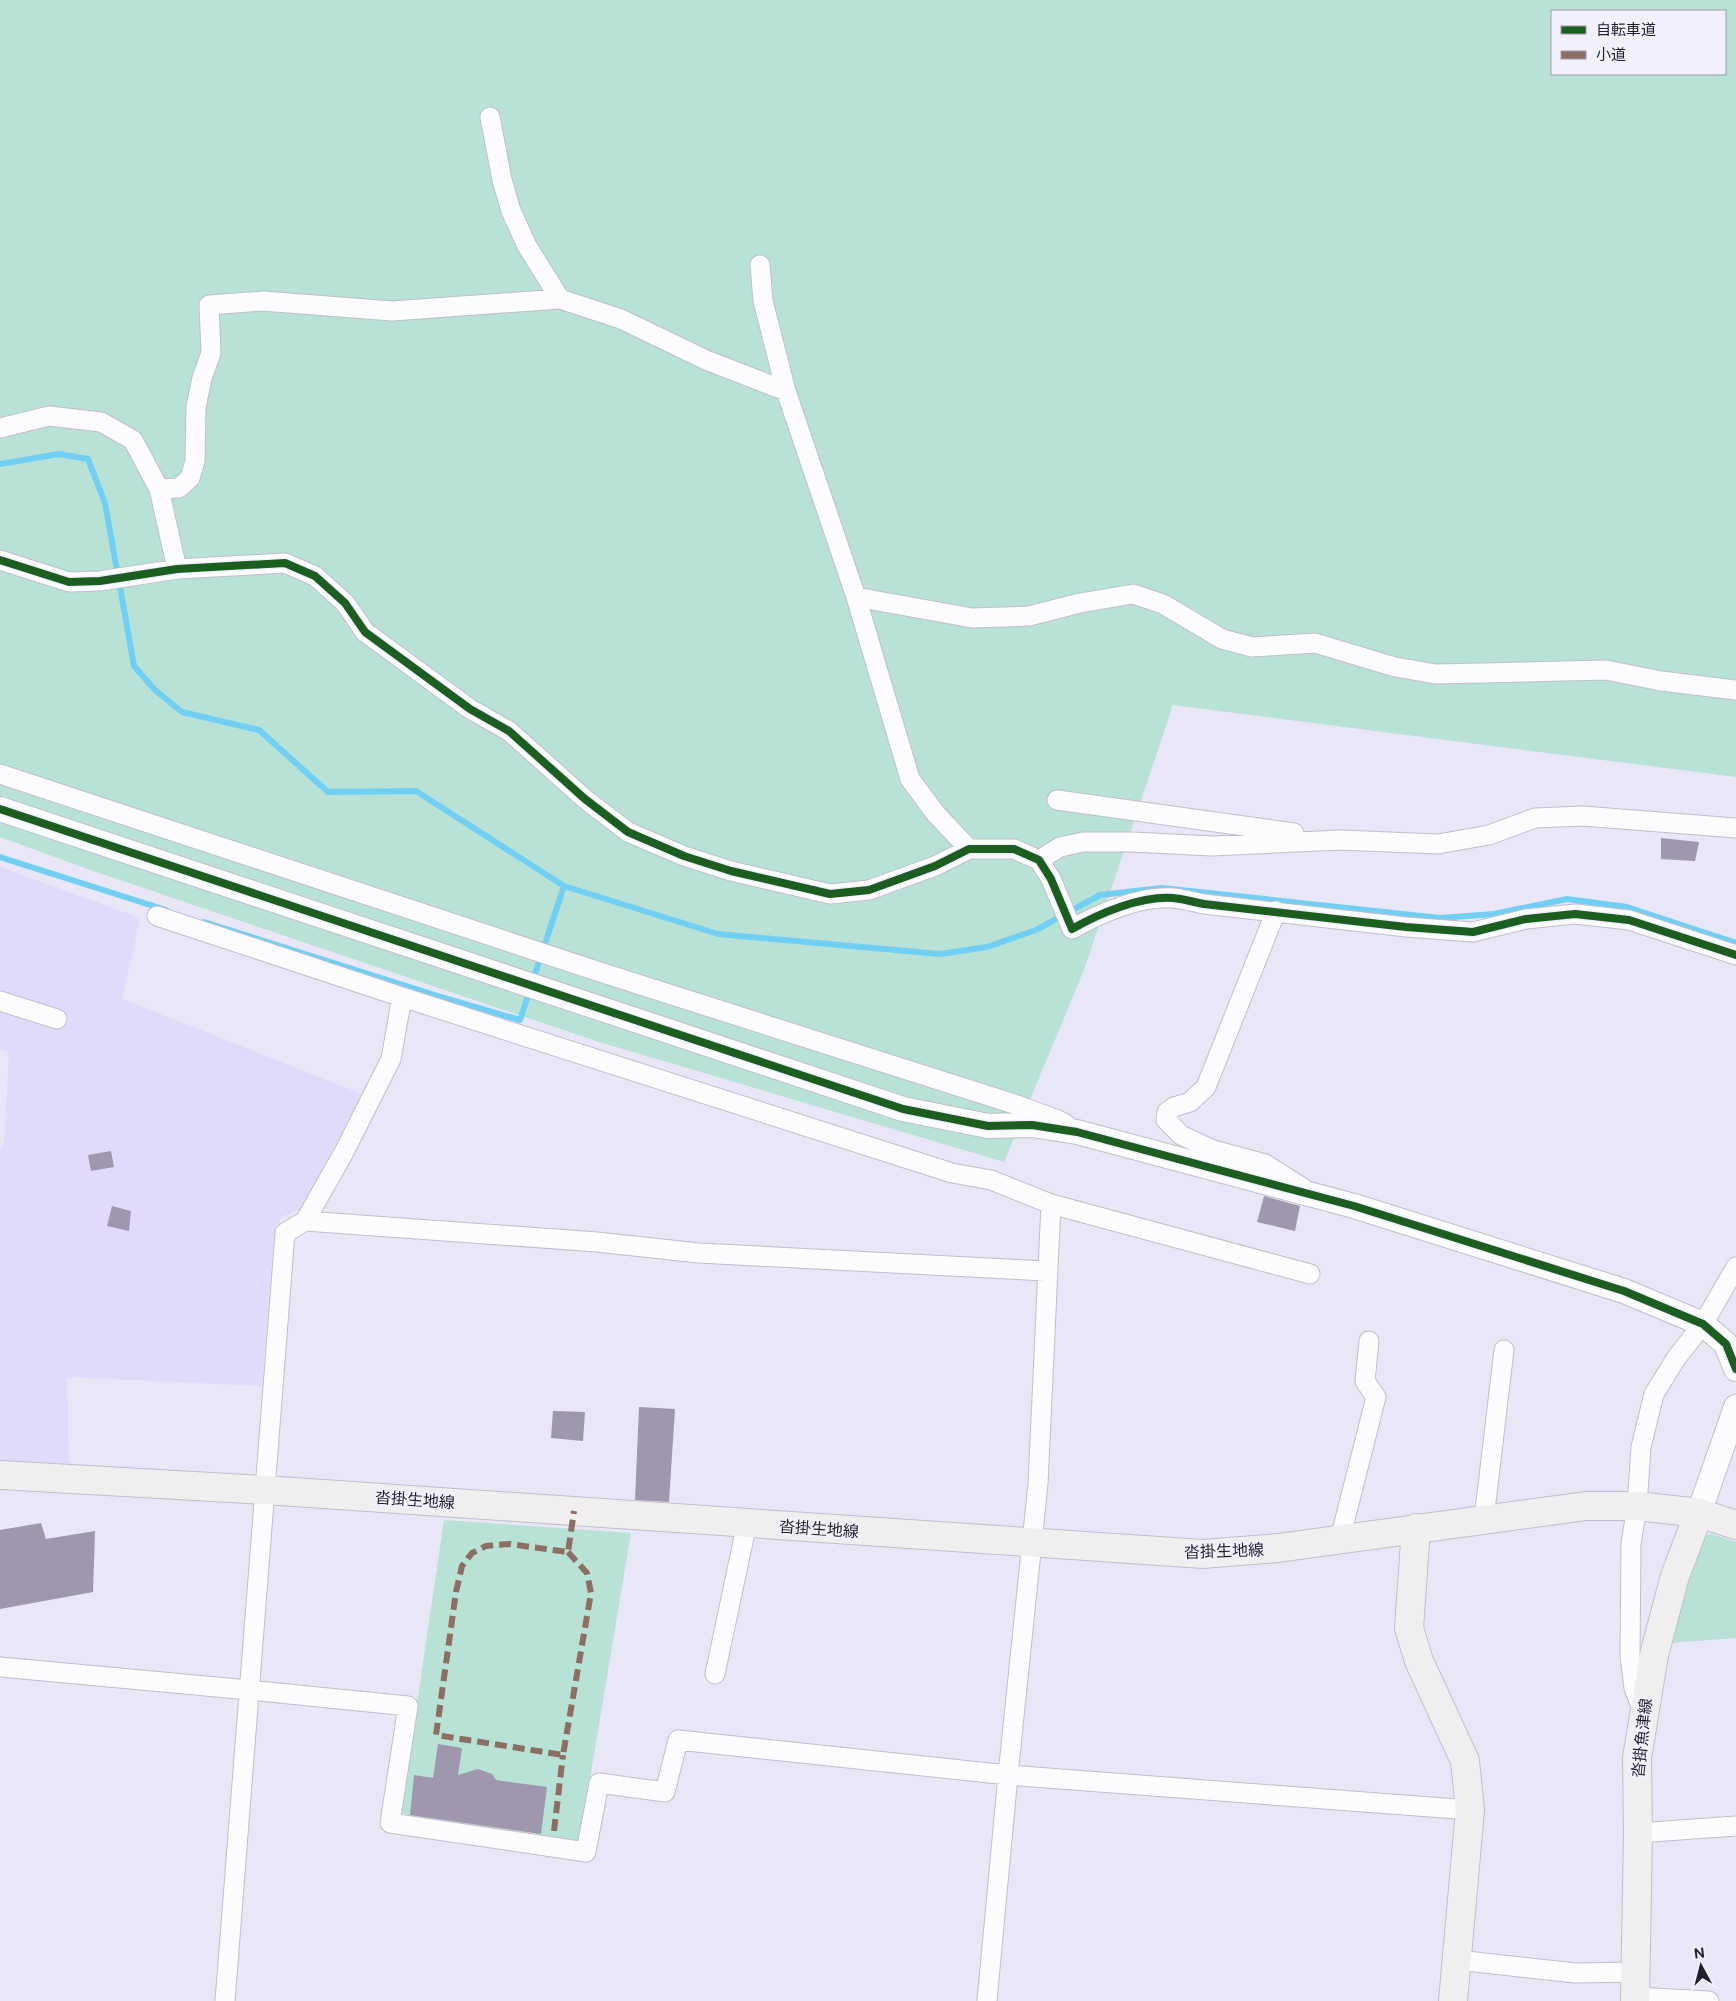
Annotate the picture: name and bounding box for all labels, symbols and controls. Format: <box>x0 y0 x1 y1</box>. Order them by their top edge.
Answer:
legend <box>1551 10 1726 75</box>
text: 自転車道 <box>1596 21 1656 38</box>
text: 小道 <box>1596 46 1626 63</box>
street label: 沓掛生地線 <box>374 1488 456 1512</box>
street label: 沓掛生地線 <box>778 1517 860 1541</box>
street label: 沓掛生地線 <box>1184 1540 1264 1562</box>
street label: 沓掛魚津線 <box>1628 1697 1656 1779</box>
north arrow <box>1676 1941 1726 1991</box>
text: N <box>1693 1944 1706 1962</box>

